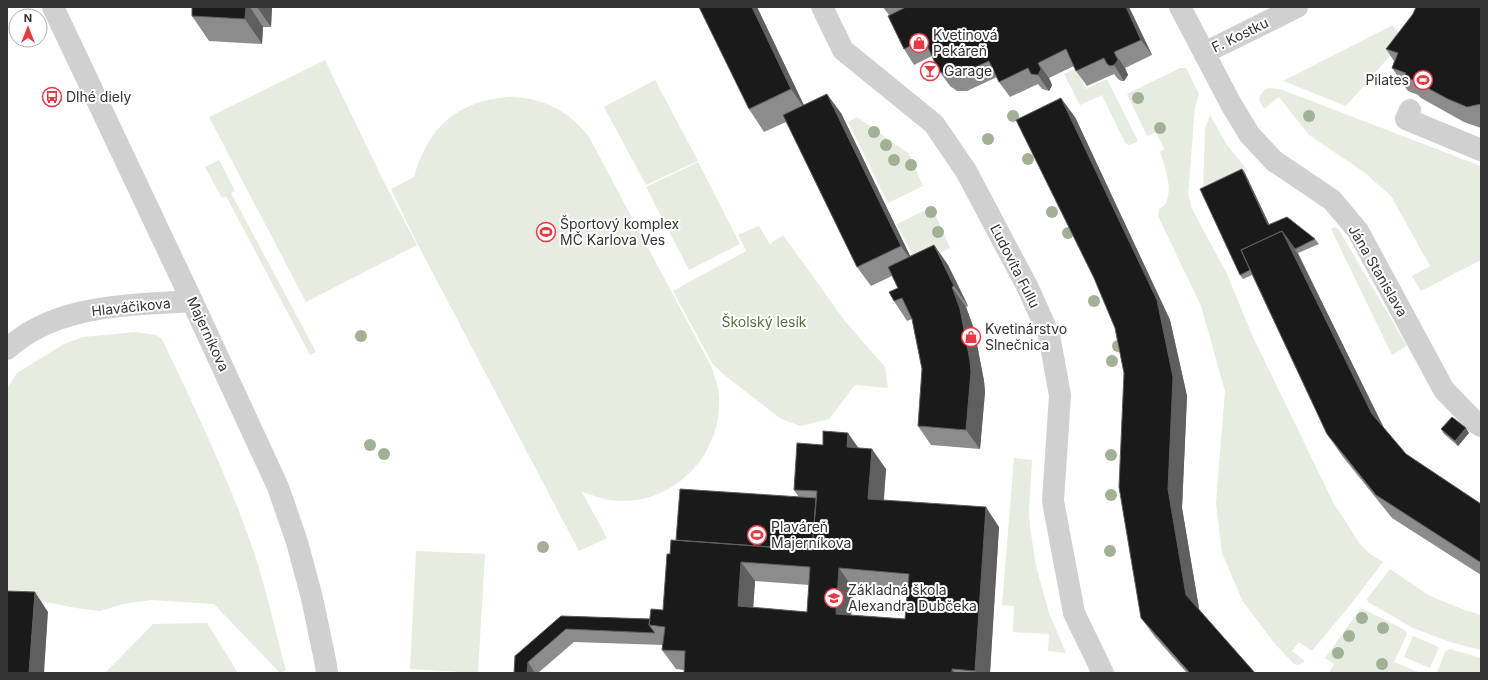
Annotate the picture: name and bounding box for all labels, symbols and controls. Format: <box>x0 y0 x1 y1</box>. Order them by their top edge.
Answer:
north arrow <box>8 8 48 48</box>
text: N <box>24 11 32 25</box>
street label: F. Kostku <box>1209 14 1271 56</box>
place label: Kvetinová Pekáreň <box>933 26 998 59</box>
shop icon: Kvetinová Pekáreň <box>908 32 930 54</box>
bar icon: Garage <box>919 60 941 82</box>
place label: Garage <box>944 62 992 79</box>
sports icon: Pilates <box>1412 69 1434 91</box>
place label: Pilates <box>1365 71 1409 88</box>
bus stop icon: Dlhé diely <box>41 86 63 108</box>
place label: Dlhé diely <box>66 88 131 105</box>
place label: Športový komplex MČ Karlova Ves <box>560 215 680 248</box>
sports icon: Športový komplex MČ Karlova Ves <box>535 221 557 243</box>
street label: Ľudovíta Fullu <box>987 221 1044 310</box>
street label: Jána Stanislava <box>1345 222 1412 320</box>
street label: Hlaváčikova <box>90 294 171 319</box>
street label: Majerníkova <box>184 294 233 374</box>
park label: Školský lesík <box>721 313 807 330</box>
place label: Kvetinárstvo Slnečnica <box>985 320 1067 353</box>
shop icon: Kvetinárstvo Slnečnica <box>960 326 982 348</box>
place label: Plaváreň Majerníkova <box>771 518 851 551</box>
sports icon: Plaváreň Majerníkova <box>746 524 768 546</box>
place label: Základná škola Alexandra Dubčeka <box>848 581 977 614</box>
school or university icon: Základná škola Alexandra Dubčeka <box>823 587 845 609</box>

